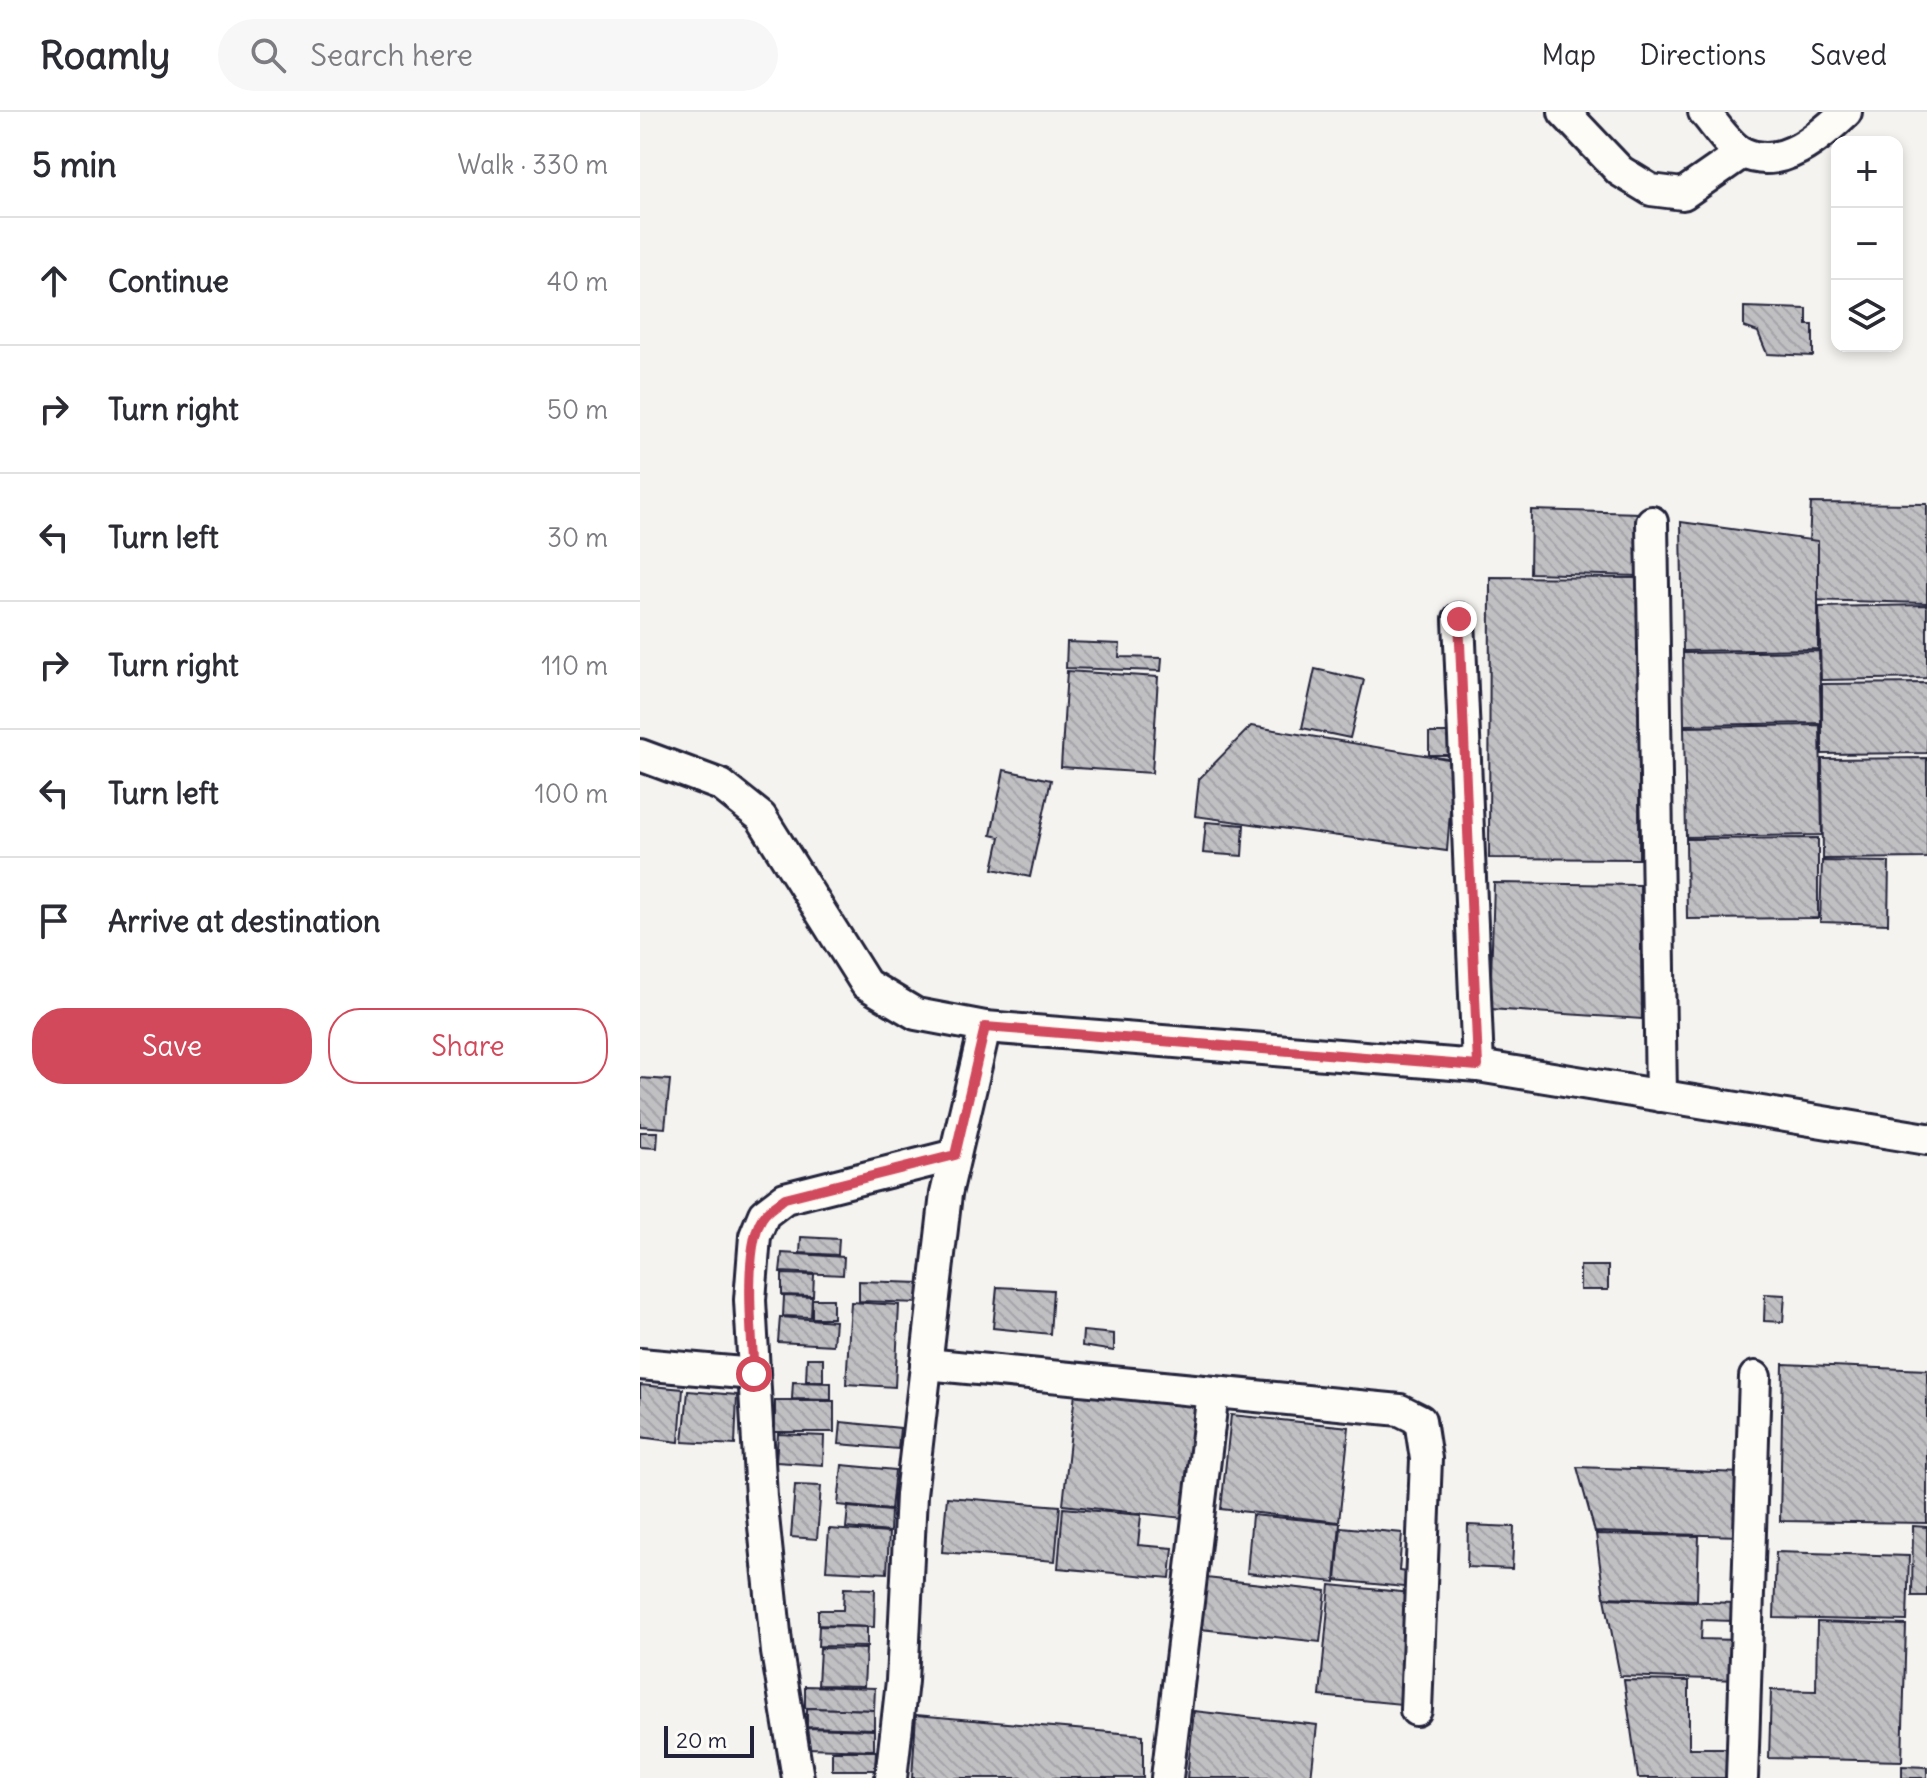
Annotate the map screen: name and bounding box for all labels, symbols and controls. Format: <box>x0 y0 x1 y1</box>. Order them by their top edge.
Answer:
search box <box>218 19 778 91</box>
text: Roamly <box>40 32 170 79</box>
icon: search <box>246 33 290 77</box>
text: Search here <box>310 36 473 74</box>
text: Map <box>1541 37 1596 73</box>
text: Directions <box>1640 37 1766 73</box>
text: Saved <box>1810 37 1887 73</box>
map controls <box>1831 136 1903 352</box>
button: + <box>1831 136 1903 208</box>
text: 5 min <box>32 143 117 186</box>
text: Walk · 330 m <box>458 148 608 181</box>
button: − <box>1831 208 1903 280</box>
icon: ahead <box>32 259 76 303</box>
text: Continue <box>108 262 229 300</box>
text: 40 m <box>547 265 608 298</box>
button: layers <box>1831 280 1903 352</box>
icon: right <box>32 387 76 431</box>
text: Turn right <box>108 390 239 428</box>
text: 50 m <box>547 393 608 426</box>
icon: left <box>32 515 76 559</box>
text: Turn left <box>108 518 219 556</box>
text: 30 m <box>547 521 608 554</box>
route end <box>1441 601 1477 637</box>
icon: right <box>32 643 76 687</box>
text: Turn right <box>108 646 239 684</box>
text: 110 m <box>541 649 608 682</box>
icon: left <box>32 771 76 815</box>
text: Turn left <box>108 774 219 812</box>
text: 100 m <box>534 777 608 810</box>
icon: arrive <box>32 899 76 943</box>
text: Arrive at destination <box>108 902 380 940</box>
button: Save <box>32 1008 312 1084</box>
button: Share <box>328 1008 608 1084</box>
route start <box>736 1356 772 1392</box>
scale bar <box>664 1722 754 1758</box>
text: 20 m <box>676 1726 727 1754</box>

